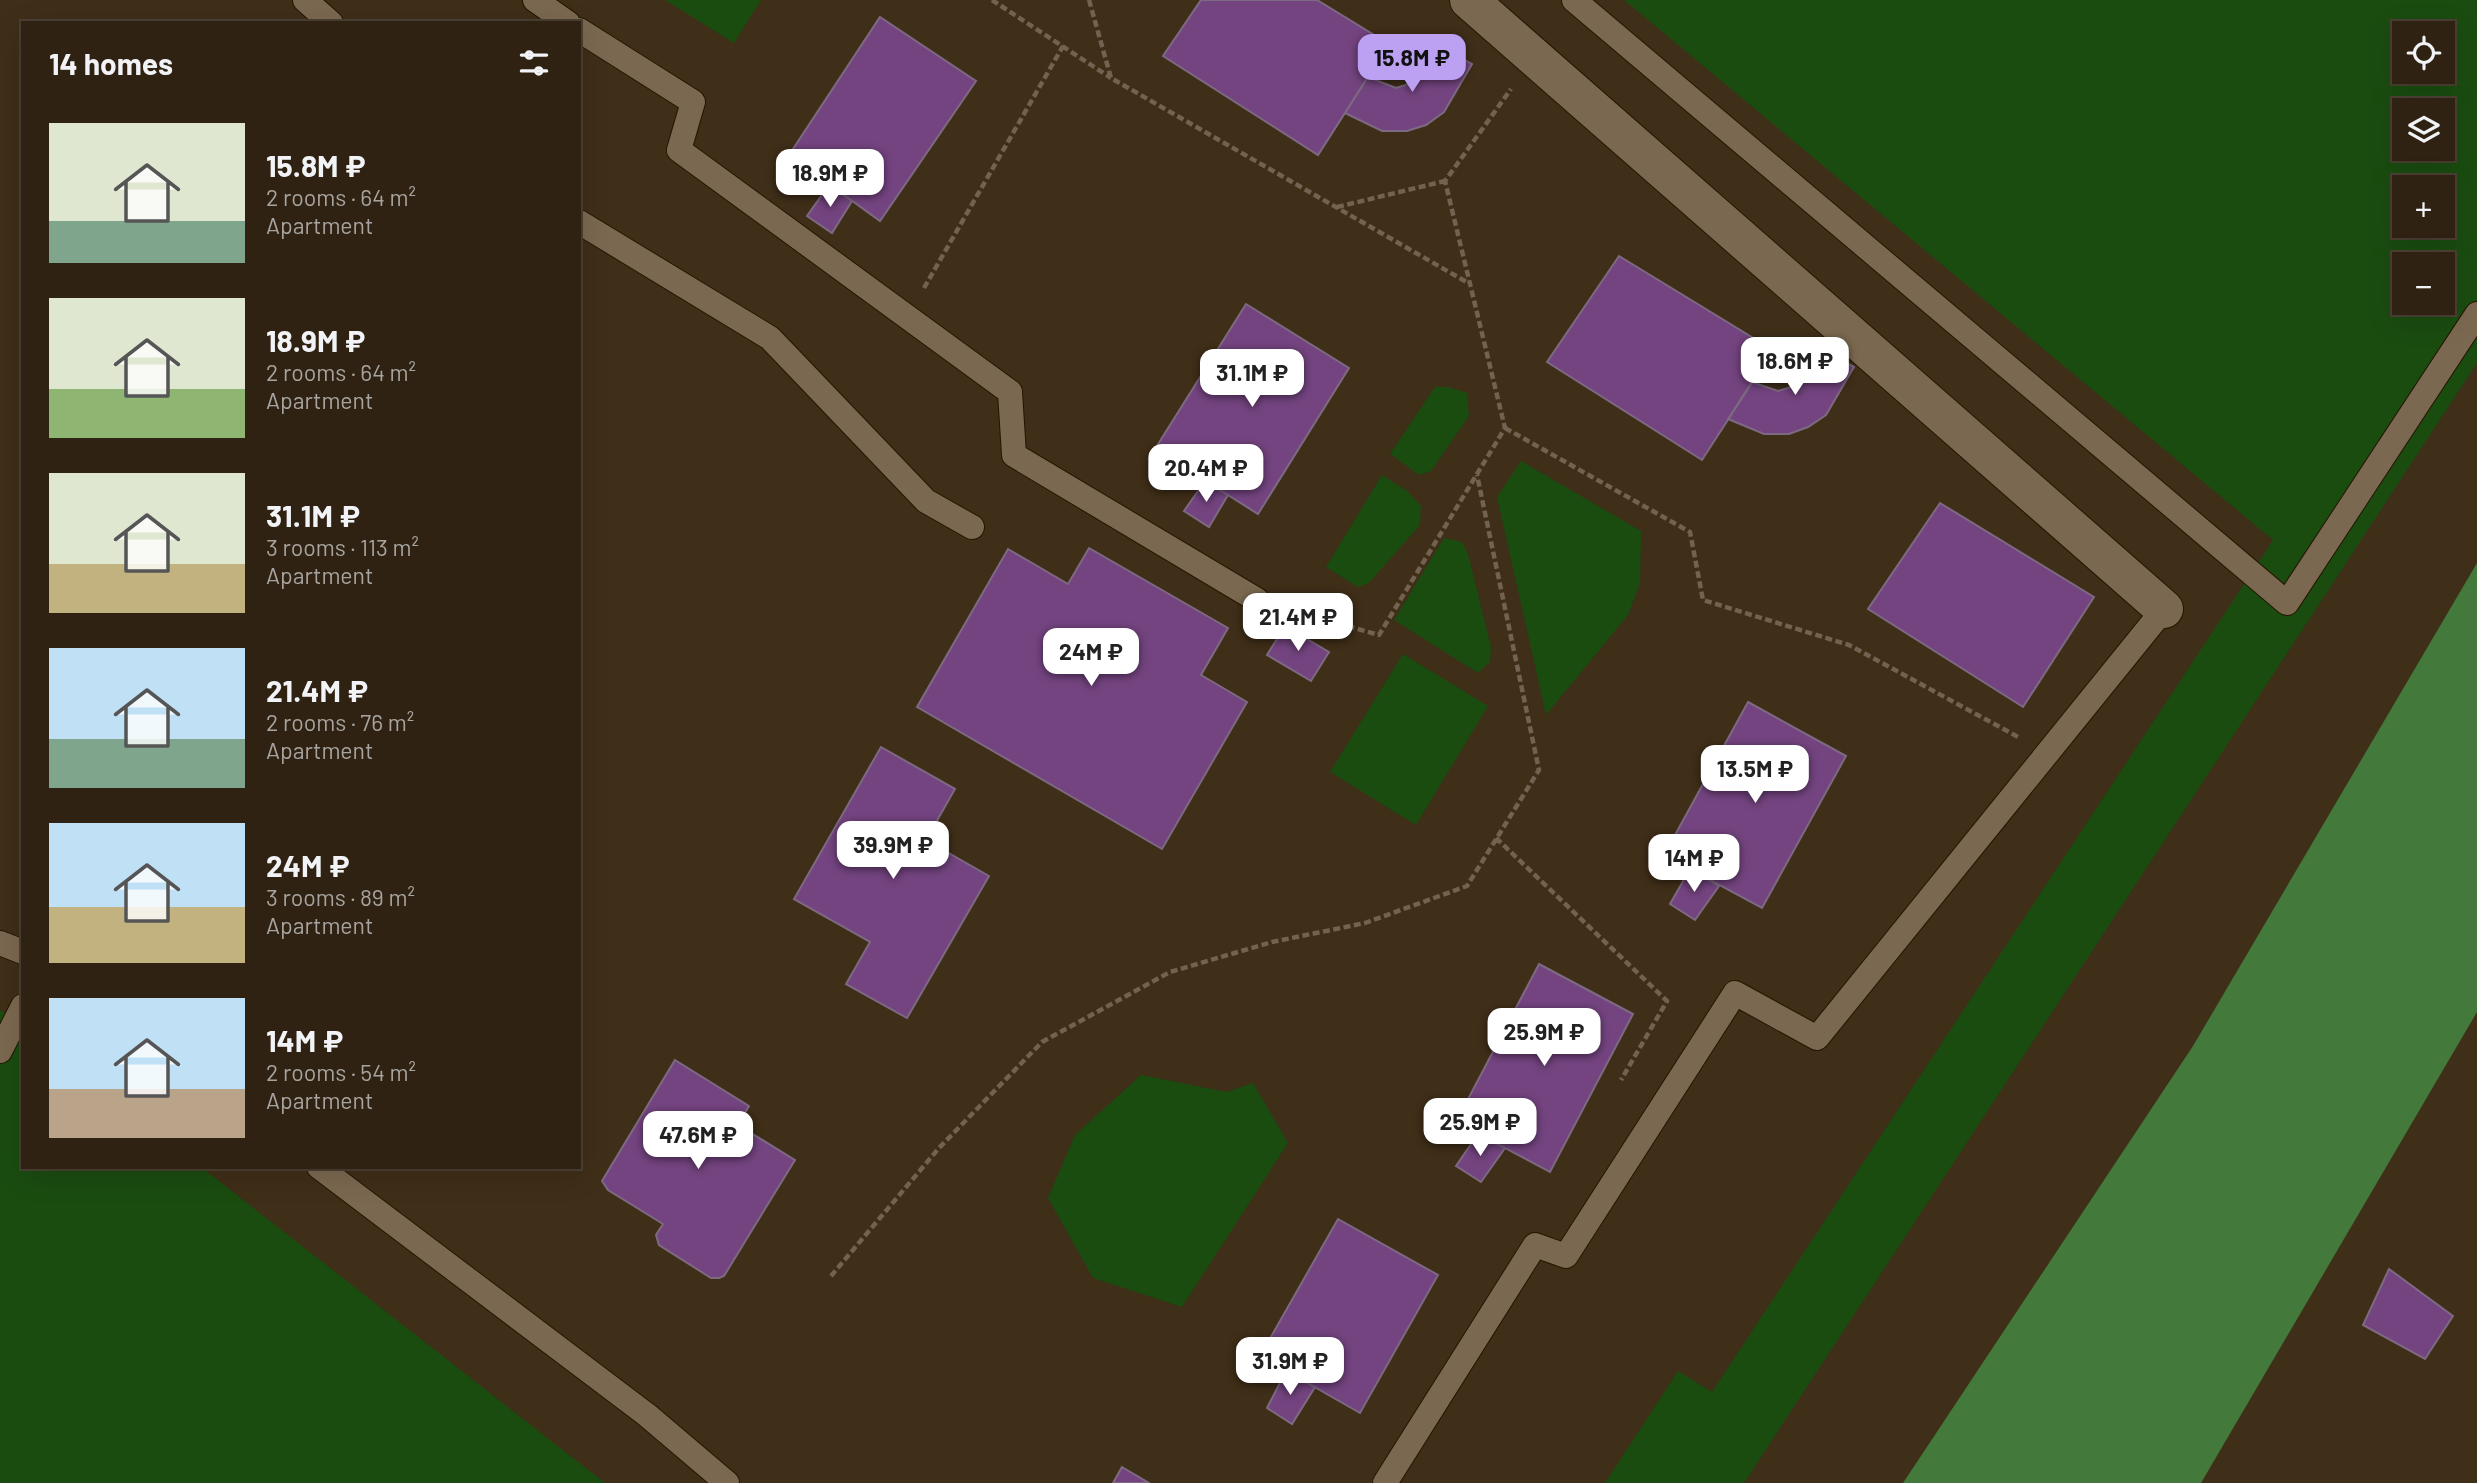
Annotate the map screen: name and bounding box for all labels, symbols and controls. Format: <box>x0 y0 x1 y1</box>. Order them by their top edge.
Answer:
map controls <box>2392 21 2455 315</box>
button: locate <box>2392 21 2455 84</box>
pin: 15.8M ₽ <box>1347 34 1477 94</box>
text: 15.8M ₽ <box>1374 43 1450 71</box>
icon: filters <box>515 44 553 82</box>
text: 14 homes <box>49 45 173 81</box>
button: layers <box>2392 98 2455 161</box>
text: 15.8M ₽ <box>266 147 366 183</box>
pin: 18.9M ₽ <box>765 150 895 209</box>
icon: home <box>105 151 189 235</box>
text: 18.9M ₽ <box>792 158 868 186</box>
button: + <box>2392 175 2455 238</box>
text: 2 rooms · 64 m² <box>266 183 416 211</box>
text: Apartment <box>266 211 373 239</box>
button: − <box>2392 252 2455 315</box>
text: 18.9M ₽ <box>266 322 365 358</box>
icon: home <box>105 326 189 410</box>
pin: 18.6M ₽ <box>1730 338 1860 397</box>
text: 18.6M ₽ <box>1757 346 1833 374</box>
pin: 31.1M ₽ <box>1187 350 1317 409</box>
text: 2 rooms · 64 m² <box>266 358 416 386</box>
text: 31.1M ₽ <box>1216 358 1288 386</box>
text: Apartment <box>266 386 373 414</box>
pin: 20.4M ₽ <box>1141 444 1271 504</box>
text: 20.4M ₽ <box>1164 453 1248 481</box>
text: 31.1M ₽ <box>266 497 360 533</box>
icon: home <box>105 501 189 585</box>
text: 3 rooms · 113 m² <box>266 533 419 561</box>
text: Apartment <box>266 561 373 589</box>
pin: 21.4M ₽ <box>1233 594 1363 653</box>
text: 21.4M ₽ <box>1259 602 1337 630</box>
pin: 24M ₽ <box>1042 628 1140 688</box>
text: 24M ₽ <box>1059 637 1123 665</box>
text: 21.4M ₽ <box>266 672 368 708</box>
icon: home <box>105 676 189 760</box>
text: 2 rooms · 76 m² <box>266 708 414 736</box>
text: Apartment <box>266 736 373 764</box>
pin: 13.5M ₽ <box>1690 746 1820 805</box>
text: 13.5M ₽ <box>1717 754 1793 782</box>
pin: 39.9M ₽ <box>828 822 958 881</box>
text: 39.9M ₽ <box>853 830 933 858</box>
pin: 14M ₽ <box>1645 834 1743 894</box>
text: 14M ₽ <box>1664 843 1724 871</box>
text: 24M ₽ <box>266 847 349 883</box>
icon: home <box>105 851 189 935</box>
text: 3 rooms · 89 m² <box>266 883 415 911</box>
text: Apartment <box>266 911 373 939</box>
pin: 25.9M ₽ <box>1479 1009 1609 1068</box>
text: 25.9M ₽ <box>1504 1017 1584 1045</box>
text: 14M ₽ <box>266 1022 343 1058</box>
icon: home <box>105 1026 189 1110</box>
text: 2 rooms · 54 m² <box>266 1058 416 1086</box>
text: Apartment <box>266 1086 373 1114</box>
pin: 25.9M ₽ <box>1415 1098 1545 1158</box>
text: 25.9M ₽ <box>1440 1107 1520 1135</box>
pin: 47.6M ₽ <box>633 1112 763 1171</box>
text: 47.6M ₽ <box>659 1120 737 1148</box>
pin: 31.9M ₽ <box>1225 1338 1355 1397</box>
text: 31.9M ₽ <box>1252 1346 1328 1374</box>

